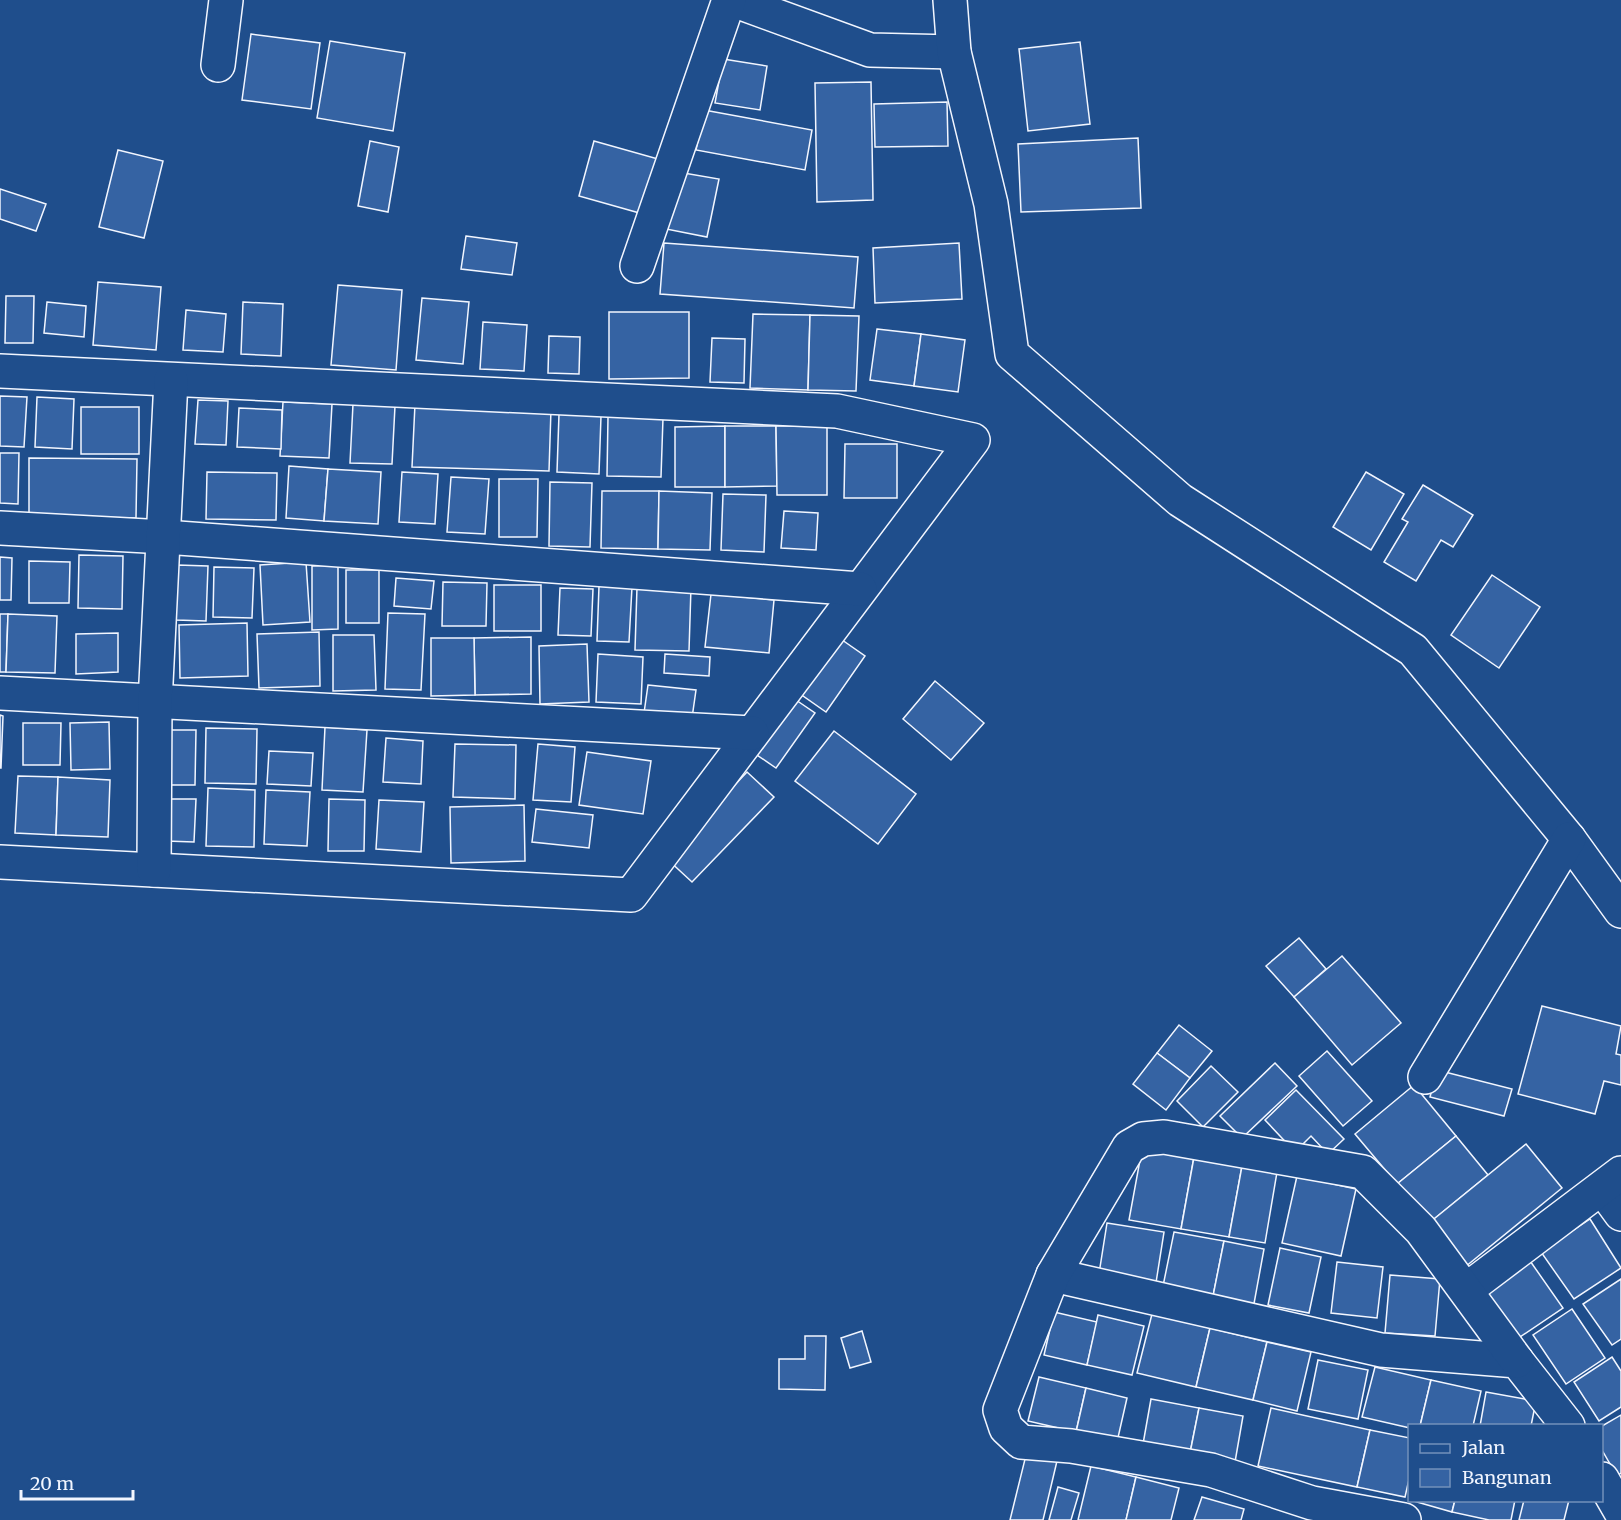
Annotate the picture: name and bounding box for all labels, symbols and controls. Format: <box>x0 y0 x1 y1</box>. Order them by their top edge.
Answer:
legend <box>1408 1424 1603 1502</box>
text: Jalan <box>1461 1436 1505 1459</box>
scale bar <box>21 1463 134 1501</box>
text: Bangunan <box>1462 1466 1552 1489</box>
text: 20 m <box>30 1472 74 1495</box>

